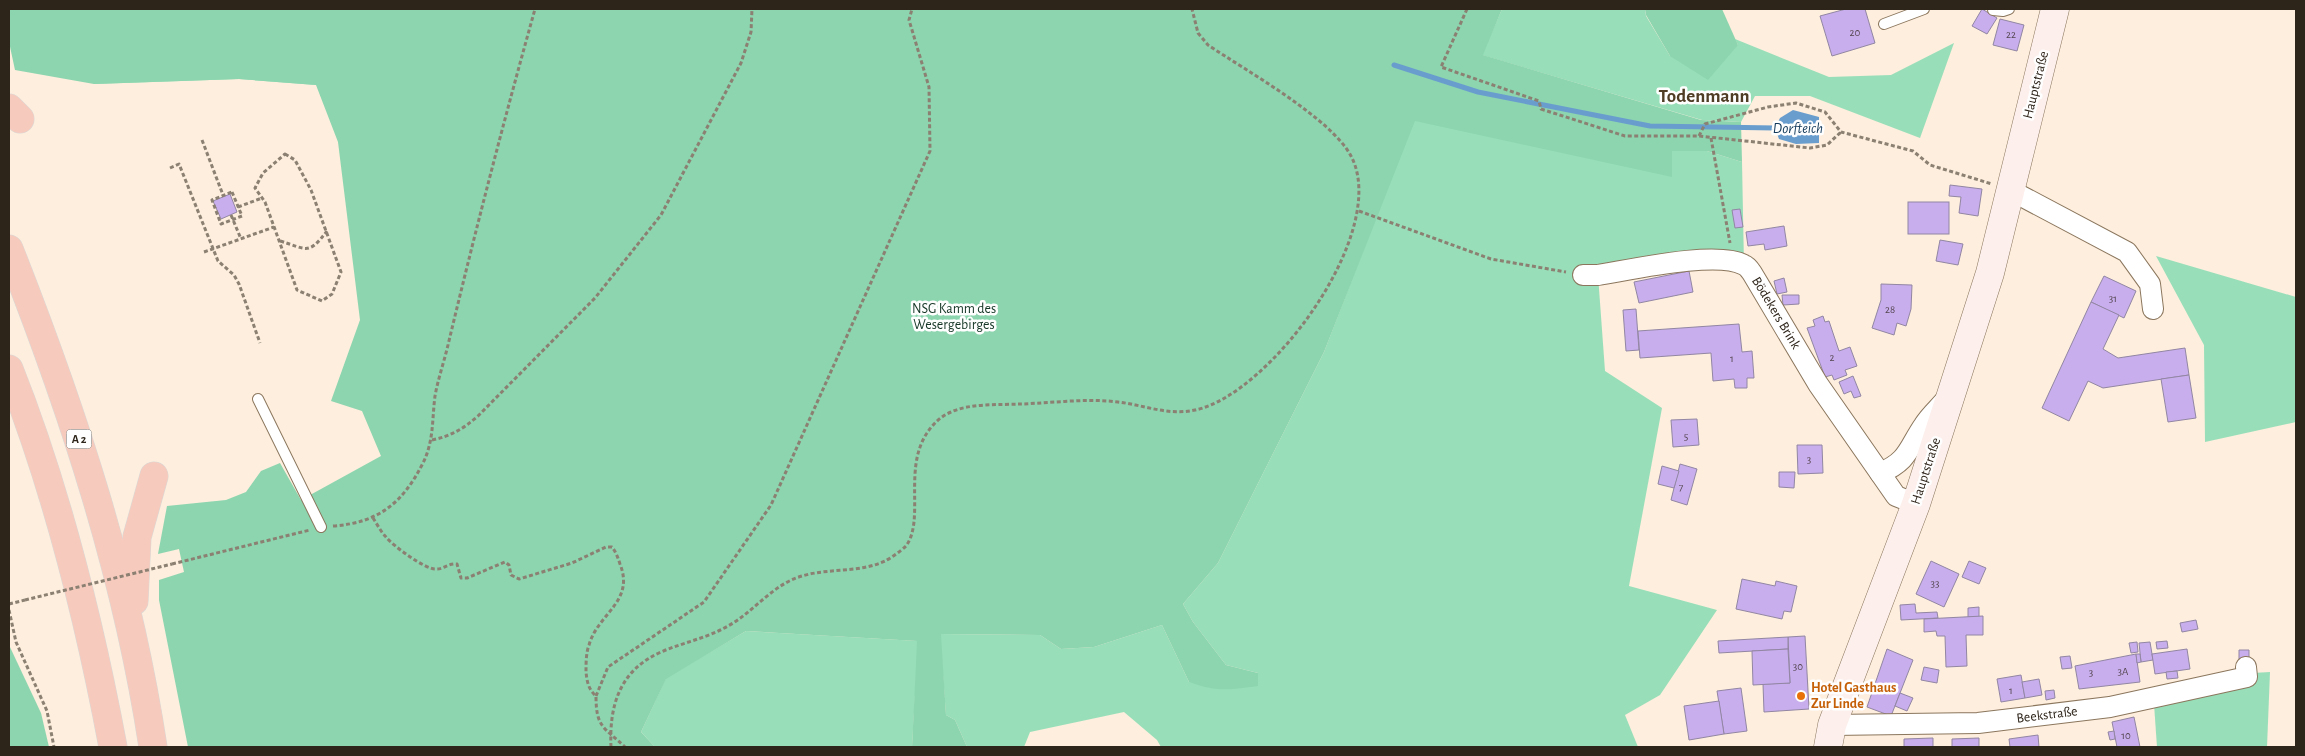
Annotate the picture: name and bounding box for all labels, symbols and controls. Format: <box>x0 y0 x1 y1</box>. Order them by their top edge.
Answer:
house number: 20 <box>1850 27 1861 38</box>
house number: 22 <box>2006 29 2016 40</box>
street label: Hauptstraße <box>2021 50 2051 120</box>
district label: Todenmann <box>1659 87 1750 106</box>
water label: Dorfteich <box>1773 121 1823 136</box>
street label: Bödekers Brink <box>1749 274 1803 352</box>
house number: 31 <box>2109 293 2117 304</box>
park label: NSG Kamm des Wesergebirges <box>912 302 996 332</box>
house number: 28 <box>1885 304 1895 315</box>
house number: 2 <box>1829 352 1835 363</box>
house number: 1 <box>1730 353 1734 364</box>
road number: A 2 <box>66 429 92 448</box>
house number: 5 <box>1684 431 1689 442</box>
street label: Hauptstraße <box>1909 436 1943 506</box>
house number: 3 <box>1807 454 1812 465</box>
house number: 7 <box>1679 482 1684 493</box>
house number: 33 <box>1930 578 1940 589</box>
house number: 30 <box>1793 661 1803 672</box>
house number: 3A <box>2118 666 2129 677</box>
house number: 3 <box>2089 667 2094 678</box>
place label: Hotel Gasthaus Zur Linde <box>1811 681 1896 711</box>
house number: 1 <box>2009 685 2013 696</box>
marker: Hotel Gasthaus Zur Linde <box>1795 690 1807 702</box>
street label: Beekstraße <box>2016 704 2078 726</box>
house number: 10 <box>2121 730 2131 741</box>

